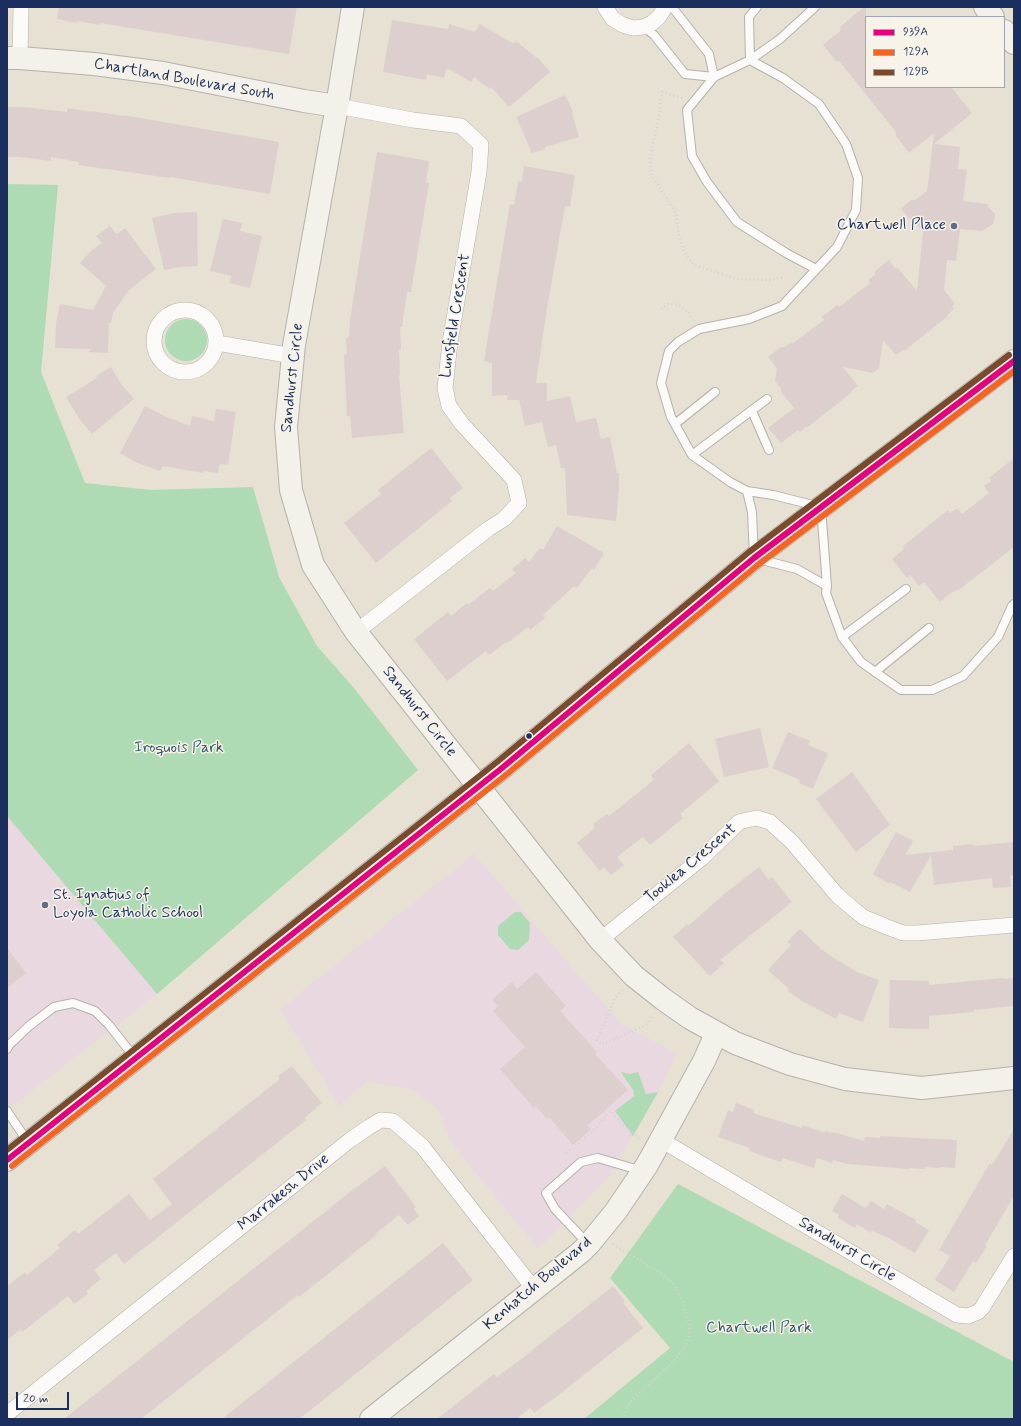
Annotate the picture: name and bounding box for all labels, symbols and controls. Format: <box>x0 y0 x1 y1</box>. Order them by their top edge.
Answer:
legend <box>865 16 1005 88</box>
text: 939A <box>903 24 928 40</box>
text: 129A <box>903 44 929 60</box>
street label: Chartland Boulevard South <box>92 55 276 105</box>
text: 129B <box>903 64 929 80</box>
place label: Chartwell Place <box>837 216 946 236</box>
marker: Chartwell Place <box>949 221 959 231</box>
street label: Lunsfield Crescent <box>437 252 475 380</box>
street label: Sandhurst Circle <box>278 322 308 434</box>
street label: Sandhurst Circle <box>378 663 460 761</box>
unlabelled marker <box>524 731 534 741</box>
park label: Iroquois Park <box>134 739 224 759</box>
street label: Tooklea Crescent <box>641 820 741 908</box>
place label: St. Ignatius of Loyola Catholic School <box>53 886 203 924</box>
marker: St. Ignatius of Loyola Catholic School <box>40 900 50 910</box>
street label: Marrakesh Drive <box>234 1150 334 1236</box>
street label: Sandhurst Circle <box>795 1213 899 1287</box>
street label: Kenhatch Boulevard <box>480 1233 596 1335</box>
park label: Chartwell Park <box>706 1319 812 1339</box>
scale bar <box>18 1384 71 1410</box>
text: 20 m <box>23 1391 49 1407</box>

